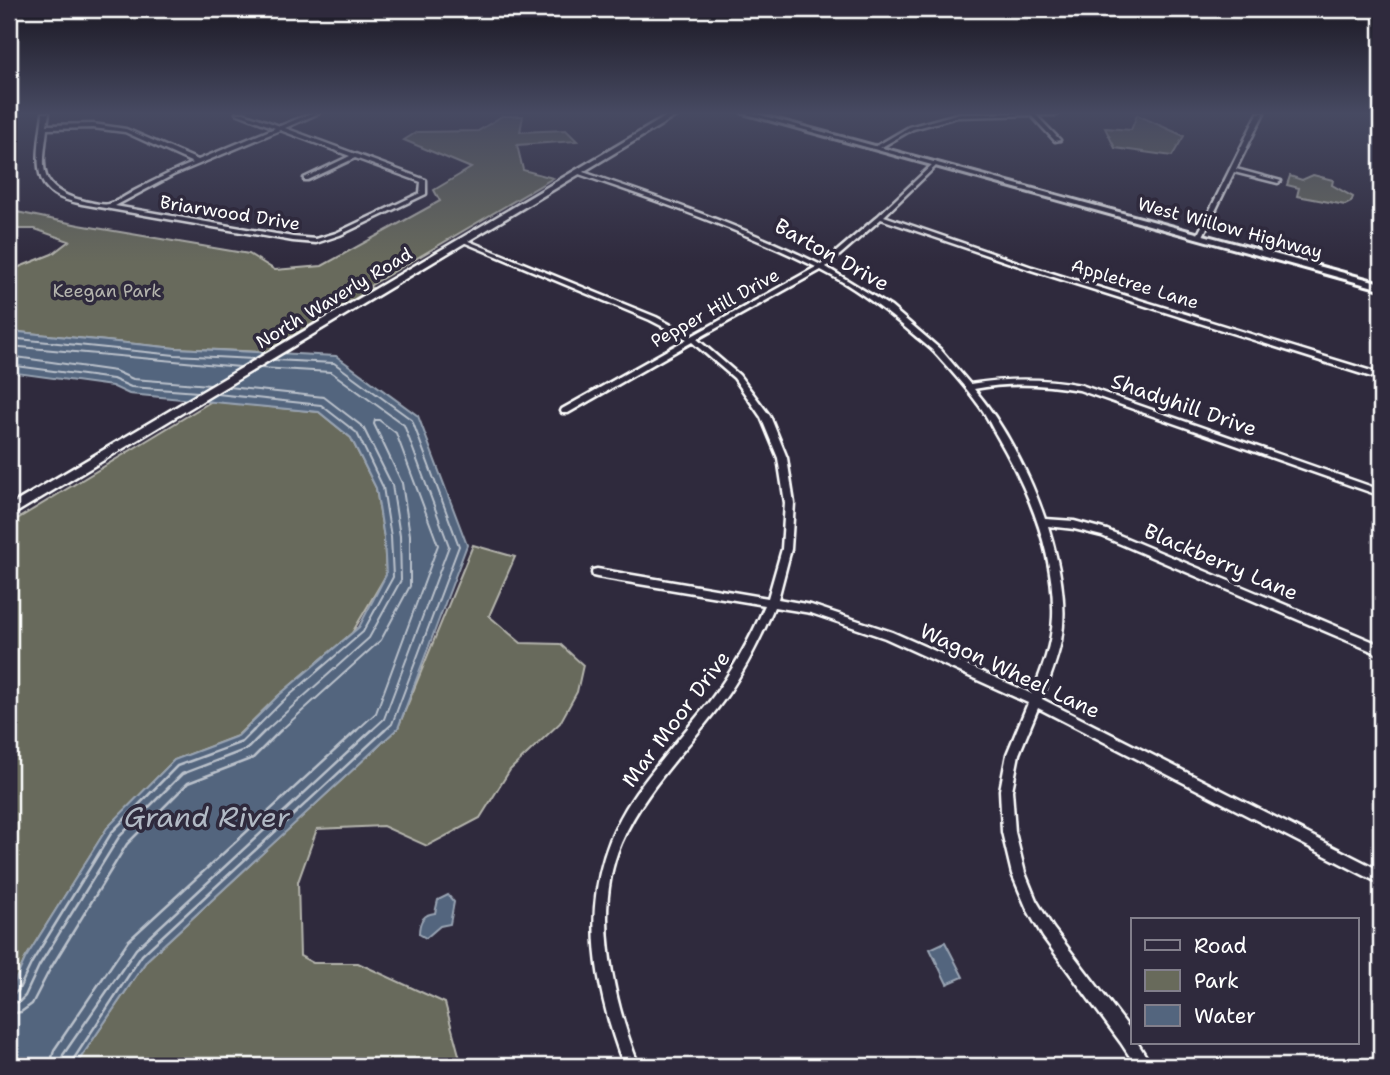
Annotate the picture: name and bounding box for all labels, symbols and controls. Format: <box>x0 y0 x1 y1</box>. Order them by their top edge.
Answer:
street label: Briarwood Drive <box>158 190 302 236</box>
street label: West Willow Highway <box>1135 192 1325 264</box>
street label: Barton Drive <box>770 212 894 298</box>
street label: North Waverly Road <box>251 242 417 354</box>
street label: Appletree Lane <box>1068 253 1202 315</box>
street label: Pepper Hill Drive <box>646 263 784 353</box>
park label: Keegan Park <box>53 279 161 303</box>
street label: Shadyhill Drive <box>1107 367 1261 443</box>
street label: Blackberry Lane <box>1140 517 1302 607</box>
street label: Wagon Wheel Lane <box>915 617 1105 725</box>
street label: Mar Moor Drive <box>616 645 736 793</box>
water label: Grand River <box>124 798 291 836</box>
legend <box>1131 918 1358 1044</box>
text: Road <box>1194 932 1247 960</box>
text: Park <box>1194 967 1239 995</box>
text: Water <box>1194 1002 1256 1030</box>

